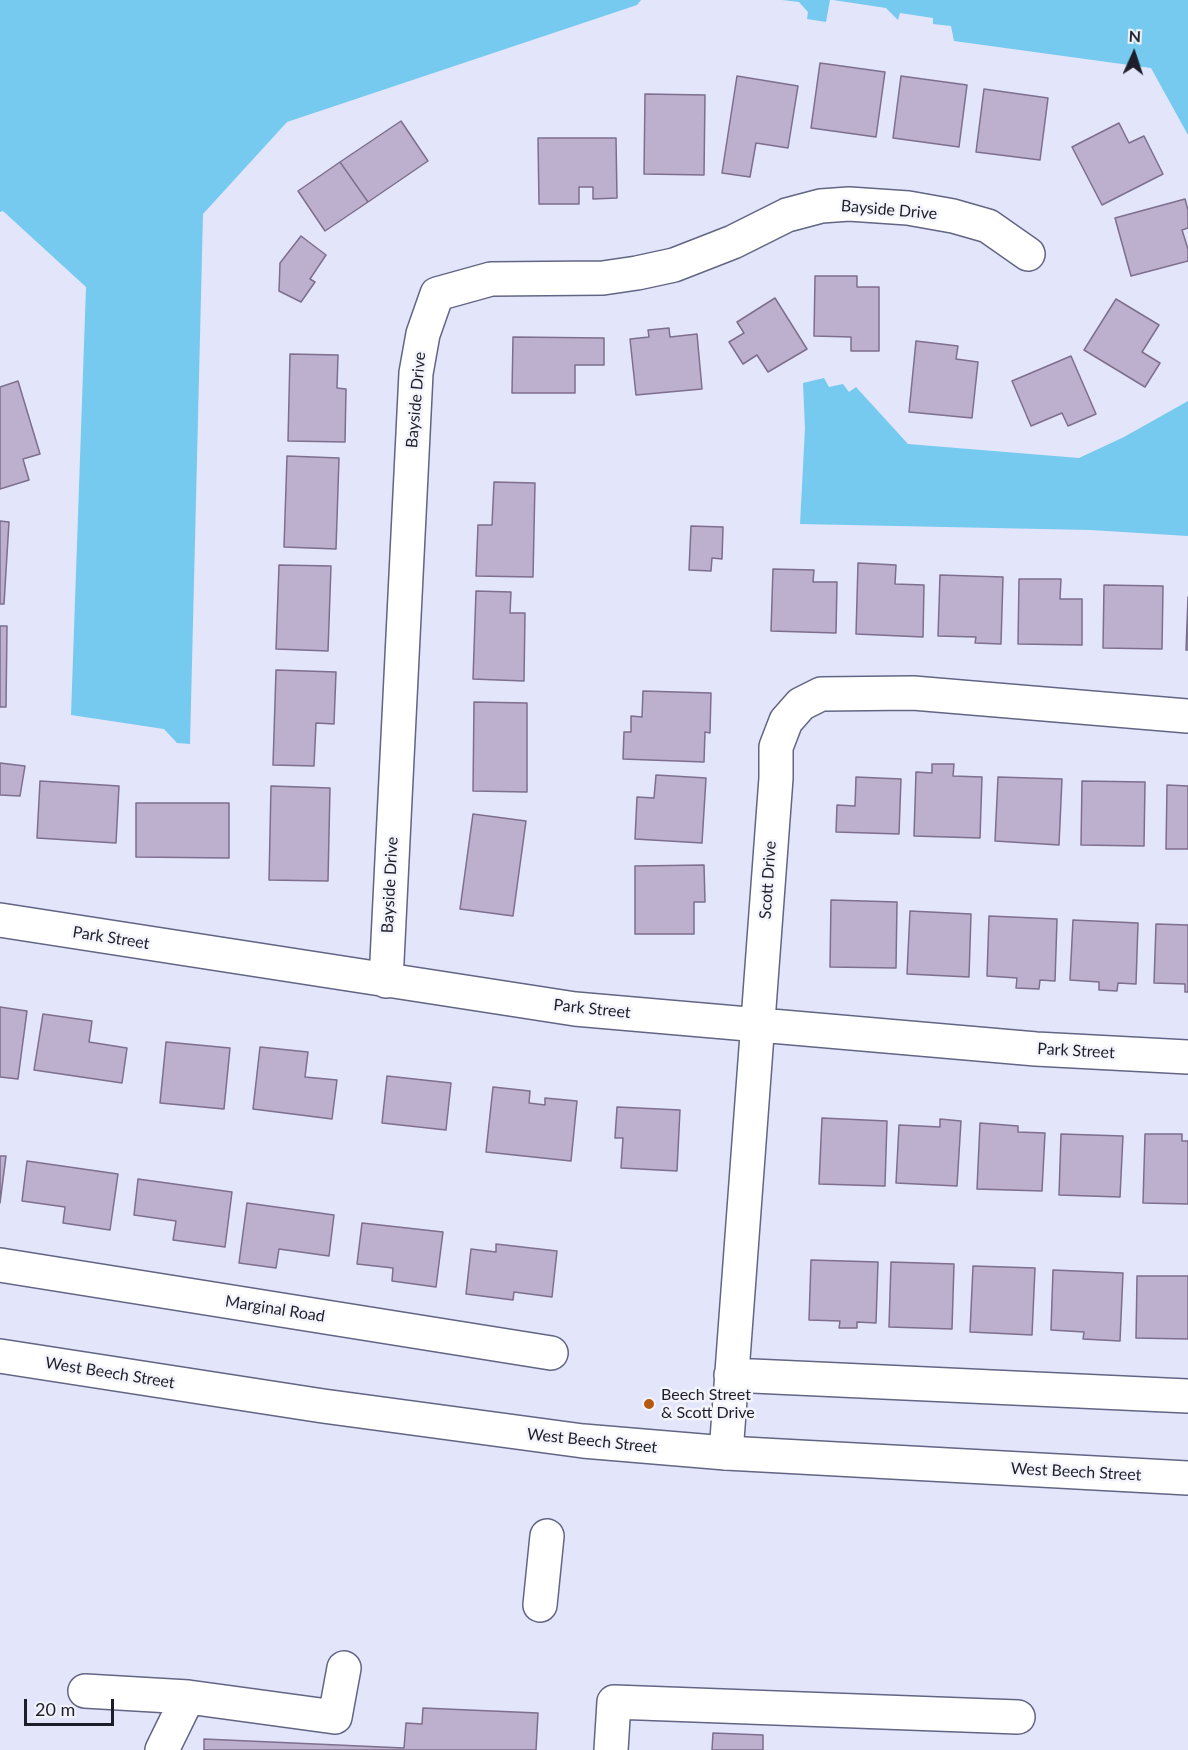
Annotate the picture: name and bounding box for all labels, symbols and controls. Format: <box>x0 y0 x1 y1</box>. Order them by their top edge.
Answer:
north arrow <box>1104 24 1164 84</box>
text: N <box>1128 26 1142 45</box>
street label: Bayside Drive <box>840 196 938 224</box>
street label: Bayside Drive <box>402 351 430 449</box>
street label: Bayside Drive <box>378 836 402 934</box>
street label: Scott Drive <box>756 840 780 920</box>
street label: Park Street <box>71 922 151 954</box>
street label: Park Street <box>552 995 632 1023</box>
street label: Park Street <box>1037 1039 1115 1063</box>
street label: Marginal Road <box>224 1292 326 1326</box>
street label: West Beech Street <box>44 1353 176 1393</box>
place label: Beech Street & Scott Drive <box>661 1385 755 1423</box>
marker: Beech Street & Scott Drive <box>642 1397 656 1411</box>
street label: West Beech Street <box>526 1425 658 1457</box>
street label: West Beech Street <box>1010 1459 1142 1485</box>
scale bar <box>27 1687 117 1725</box>
text: 20 m <box>35 1698 75 1720</box>

